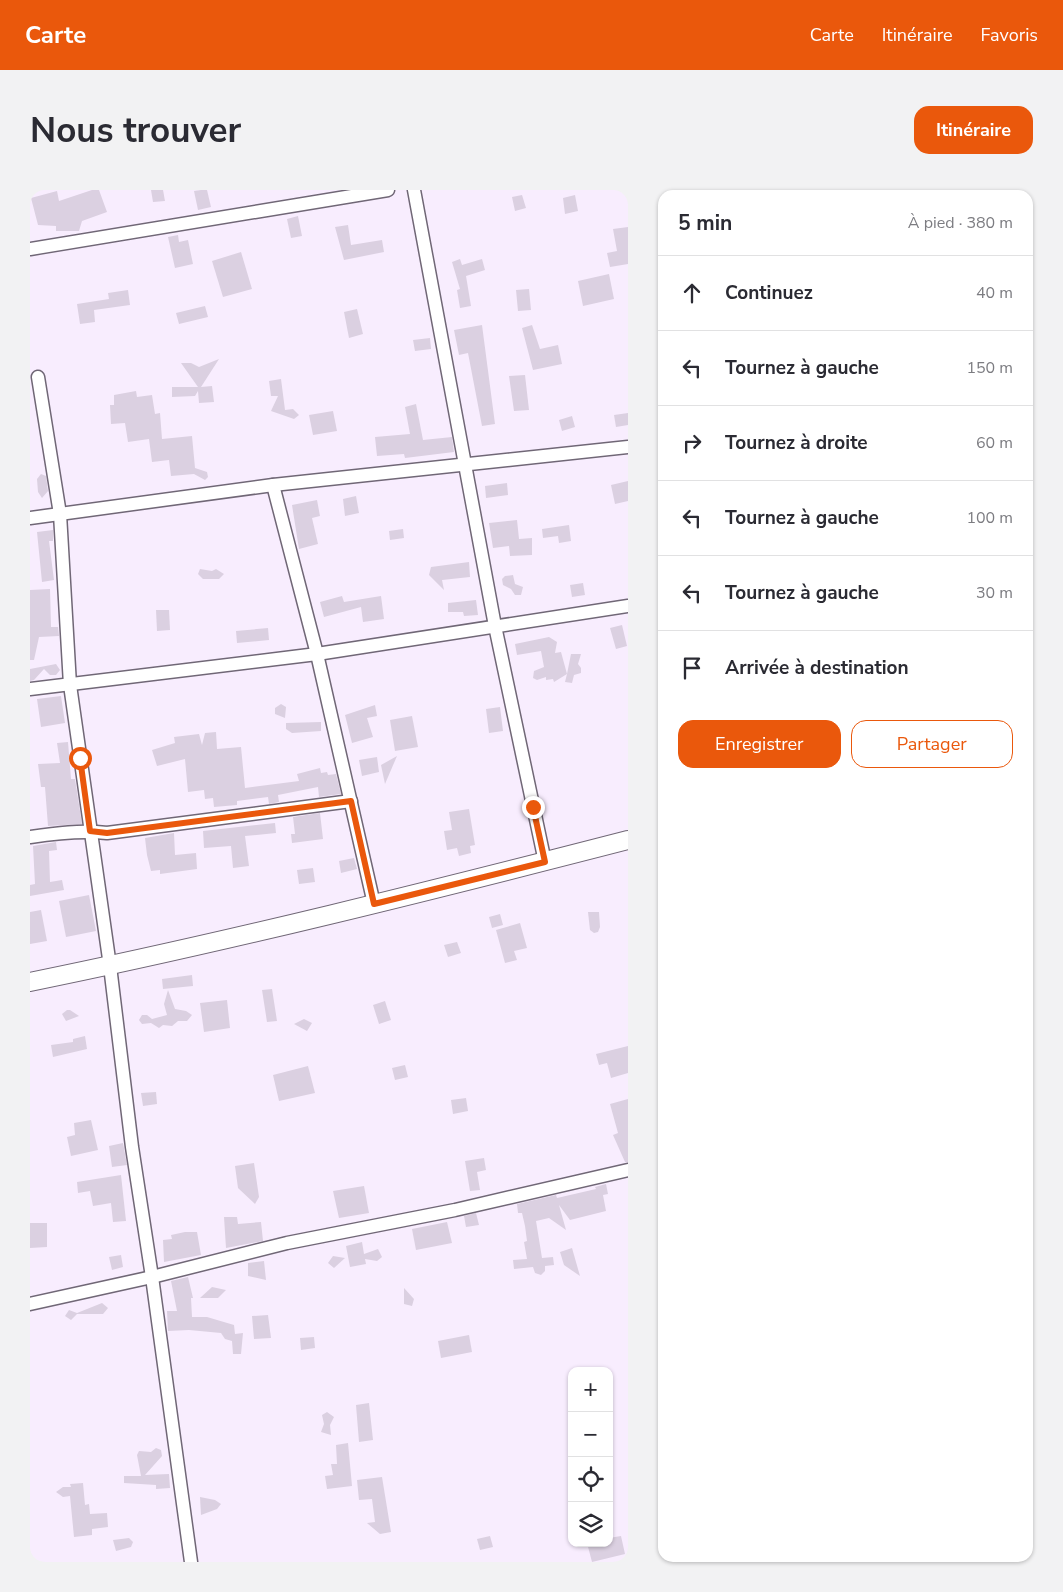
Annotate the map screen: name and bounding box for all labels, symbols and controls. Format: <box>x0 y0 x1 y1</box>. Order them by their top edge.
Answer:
text: Carte <box>25 19 86 51</box>
text: Carte <box>810 23 854 47</box>
text: Itinéraire <box>882 23 953 47</box>
text: Favoris <box>981 23 1038 47</box>
button: Itinéraire <box>914 106 1033 154</box>
text: Nous trouver <box>30 107 241 154</box>
text: 5 min <box>678 209 732 237</box>
text: À pied · 380 m <box>908 212 1013 234</box>
icon: ahead <box>678 279 706 307</box>
text: Continuez <box>725 280 813 306</box>
text: 40 m <box>976 282 1013 304</box>
icon: left <box>678 354 706 382</box>
text: Tournez à gauche <box>725 355 879 381</box>
text: 150 m <box>966 357 1013 379</box>
icon: right <box>678 429 706 457</box>
text: Tournez à droite <box>725 430 868 456</box>
text: 60 m <box>976 432 1013 454</box>
icon: left <box>678 504 706 532</box>
text: Tournez à gauche <box>725 505 879 531</box>
text: 100 m <box>966 507 1013 529</box>
icon: left <box>678 579 706 607</box>
text: Tournez à gauche <box>725 580 879 606</box>
text: 30 m <box>976 582 1013 604</box>
icon: arrive <box>678 654 706 682</box>
text: Arrivée à destination <box>725 655 909 681</box>
button: Enregistrer <box>678 720 841 768</box>
button: Partager <box>851 720 1013 768</box>
route start <box>69 747 92 770</box>
route end <box>522 796 545 819</box>
map controls <box>568 1367 613 1547</box>
button: + <box>568 1367 613 1412</box>
button: − <box>568 1412 613 1457</box>
button: locate <box>568 1457 613 1502</box>
button: layers <box>568 1502 613 1547</box>

